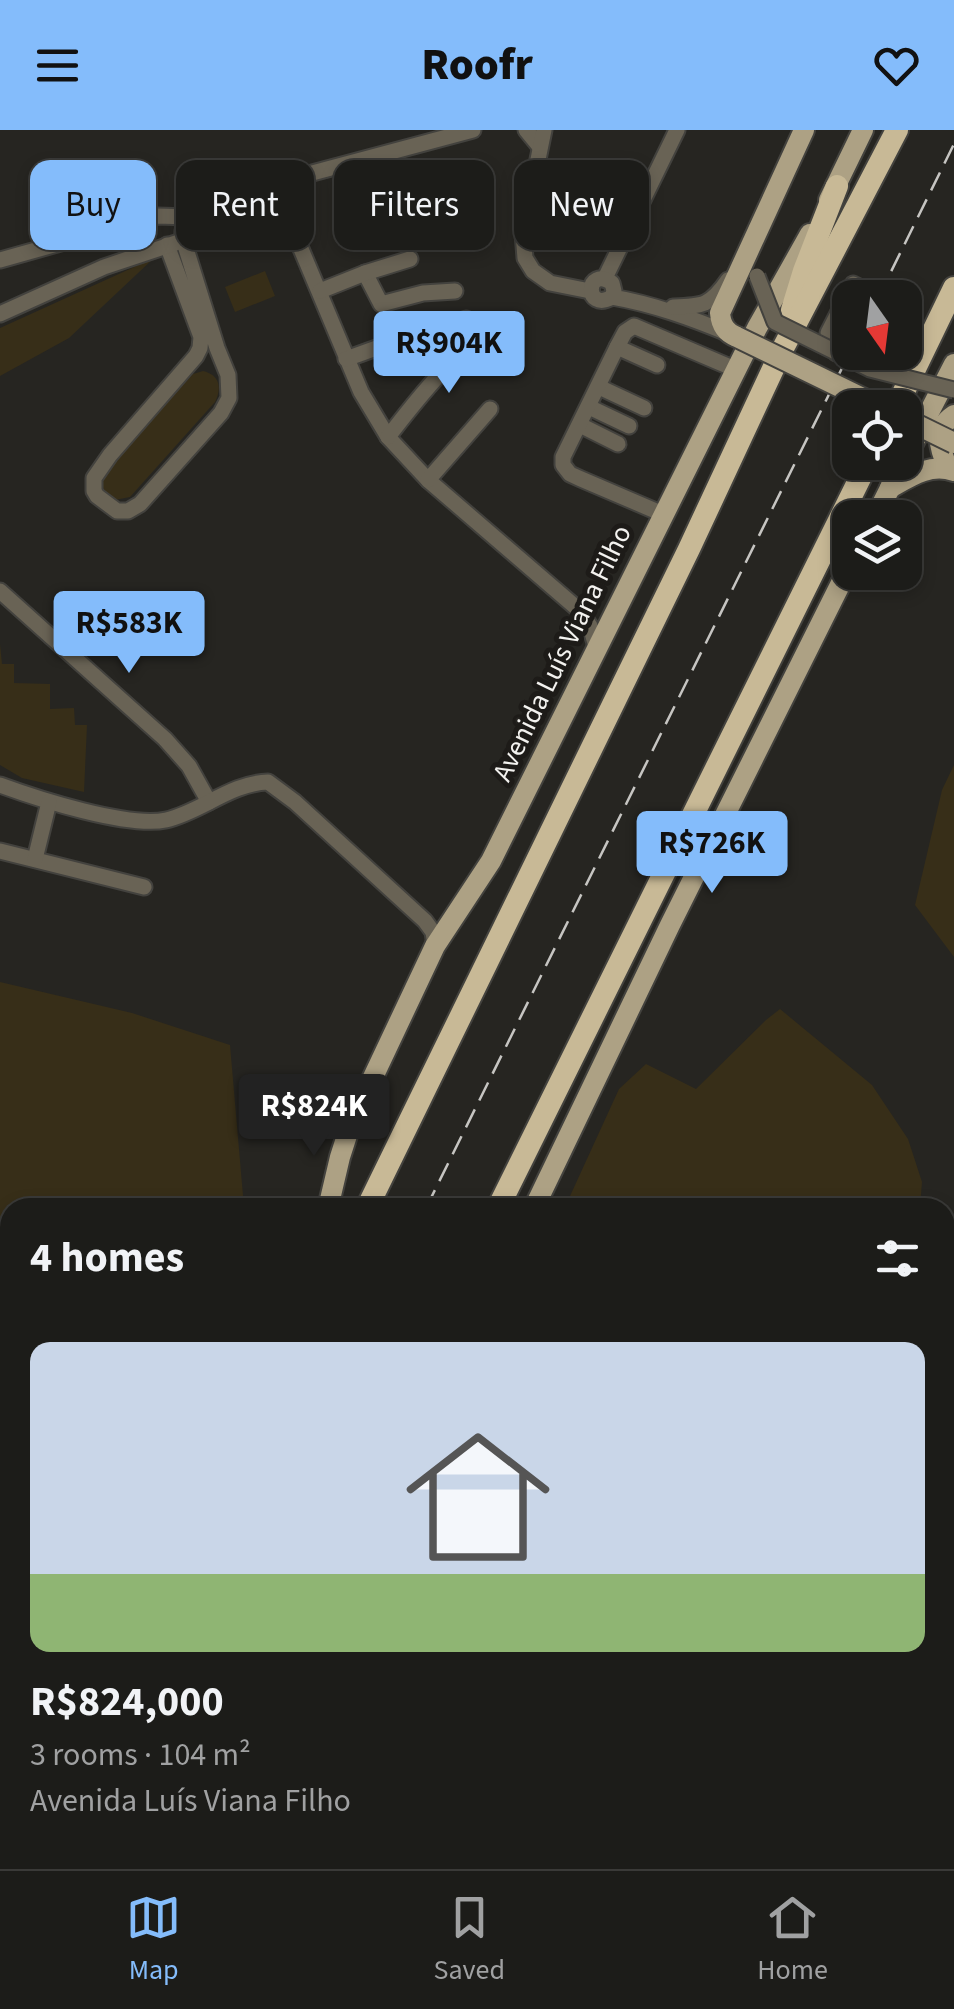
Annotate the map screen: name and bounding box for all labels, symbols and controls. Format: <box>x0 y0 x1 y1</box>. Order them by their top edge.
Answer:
text: Roofr <box>421 33 533 97</box>
icon: menu <box>30 38 85 93</box>
icon: heart <box>869 38 924 93</box>
chip: Buy <box>30 160 156 250</box>
chip: Rent <box>176 160 314 250</box>
chip: Filters <box>334 160 494 250</box>
chip: New <box>514 160 649 250</box>
north arrow <box>832 280 922 370</box>
map controls <box>832 280 922 590</box>
pin: R$904K <box>368 311 530 396</box>
text: R$904K <box>396 320 502 366</box>
button: locate <box>832 390 922 480</box>
button: layers <box>832 500 922 590</box>
street label: Avenida Luís Viana Filho <box>482 518 642 788</box>
pin: R$583K <box>48 591 210 676</box>
text: R$583K <box>76 600 182 646</box>
pin: R$726K <box>631 811 793 896</box>
text: R$726K <box>659 820 765 866</box>
pin: R$824K <box>233 1074 395 1159</box>
text: R$824K <box>261 1083 367 1129</box>
text: 4 homes <box>30 1228 184 1288</box>
icon: filters <box>870 1231 925 1286</box>
icon: home <box>388 1407 568 1587</box>
text: R$824,000 <box>30 1672 224 1732</box>
text: 3 rooms · 104 m² <box>30 1732 251 1778</box>
text: Avenida Luís Viana Filho <box>30 1778 351 1824</box>
tab: Map <box>126 1890 181 1990</box>
tab: Saved <box>433 1890 505 1990</box>
tab: Home <box>757 1890 828 1990</box>

